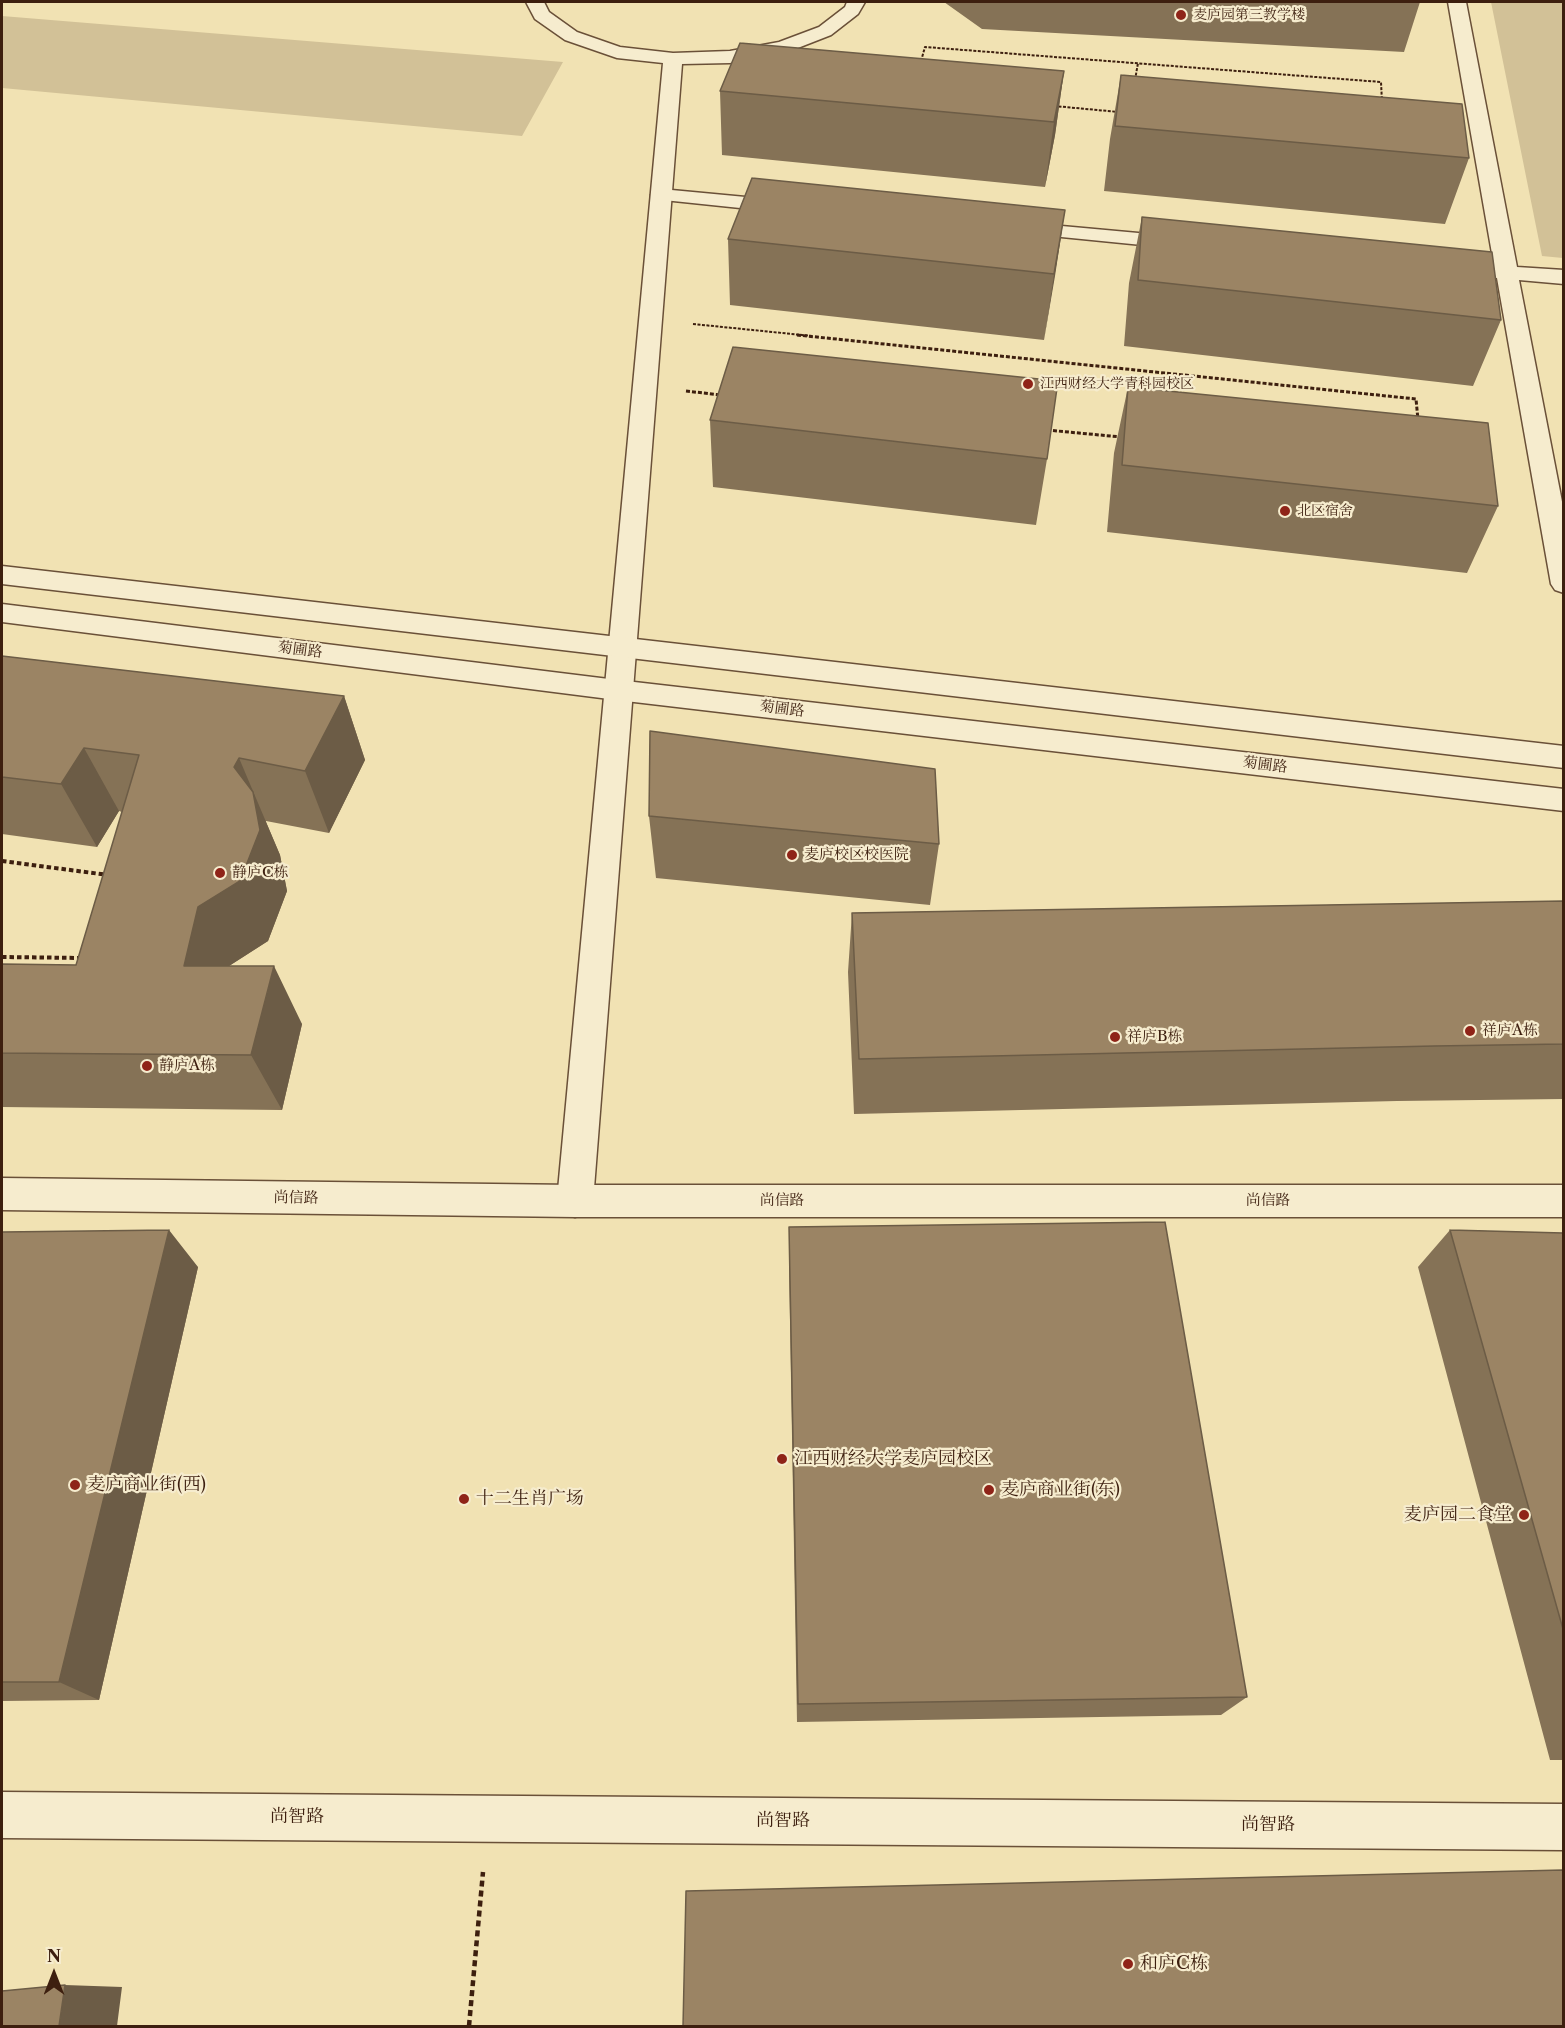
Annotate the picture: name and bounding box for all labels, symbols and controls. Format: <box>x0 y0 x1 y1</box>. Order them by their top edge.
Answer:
place label: 麦庐园第三教学楼 <box>1193 7 1305 23</box>
marker: 麦庐园第三教学楼 <box>1174 8 1188 22</box>
place label: 江西财经大学青科园校区 <box>1040 376 1194 392</box>
marker: 江西财经大学青科园校区 <box>1021 377 1035 391</box>
place label: 北区宿舍 <box>1297 503 1353 519</box>
marker: 北区宿舍 <box>1278 504 1292 518</box>
street label: 菊圃路 <box>277 638 323 662</box>
street label: 菊圃路 <box>759 697 805 721</box>
street label: 菊圃路 <box>1242 753 1288 777</box>
place label: 麦庐校区校医院 <box>804 846 909 864</box>
marker: 麦庐校区校医院 <box>785 848 799 862</box>
place label: 静庐C栋 <box>232 864 289 882</box>
marker: 静庐C栋 <box>213 866 227 880</box>
place label: 祥庐A栋 <box>1482 1022 1538 1040</box>
marker: 祥庐A栋 <box>1463 1024 1477 1038</box>
place label: 祥庐B栋 <box>1127 1028 1182 1046</box>
marker: 祥庐B栋 <box>1108 1030 1122 1044</box>
place label: 静庐A栋 <box>159 1057 215 1075</box>
marker: 静庐A栋 <box>140 1059 154 1073</box>
street label: 尚信路 <box>273 1189 319 1207</box>
street label: 尚信路 <box>760 1192 804 1210</box>
street label: 尚信路 <box>1246 1192 1290 1210</box>
place label: 江西财经大学麦庐园校区 <box>794 1448 992 1470</box>
marker: 江西财经大学麦庐园校区 <box>775 1452 789 1466</box>
place label: 麦庐商业街(西) <box>87 1474 206 1496</box>
marker: 麦庐商业街(西) <box>68 1478 82 1492</box>
place label: 麦庐商业街(东) <box>1001 1479 1120 1501</box>
marker: 麦庐商业街(东) <box>982 1483 996 1497</box>
place label: 十二生肖广场 <box>476 1488 584 1510</box>
marker: 十二生肖广场 <box>457 1492 471 1506</box>
place label: 麦庐园二食堂 <box>1404 1504 1512 1526</box>
marker: 麦庐园二食堂 <box>1517 1508 1531 1522</box>
street label: 尚智路 <box>270 1806 324 1828</box>
street label: 尚智路 <box>756 1810 810 1832</box>
street label: 尚智路 <box>1241 1814 1295 1836</box>
north arrow <box>24 1944 84 2004</box>
text: N <box>47 1946 61 1966</box>
place label: 和庐C栋 <box>1140 1953 1208 1975</box>
marker: 和庐C栋 <box>1121 1957 1135 1971</box>

